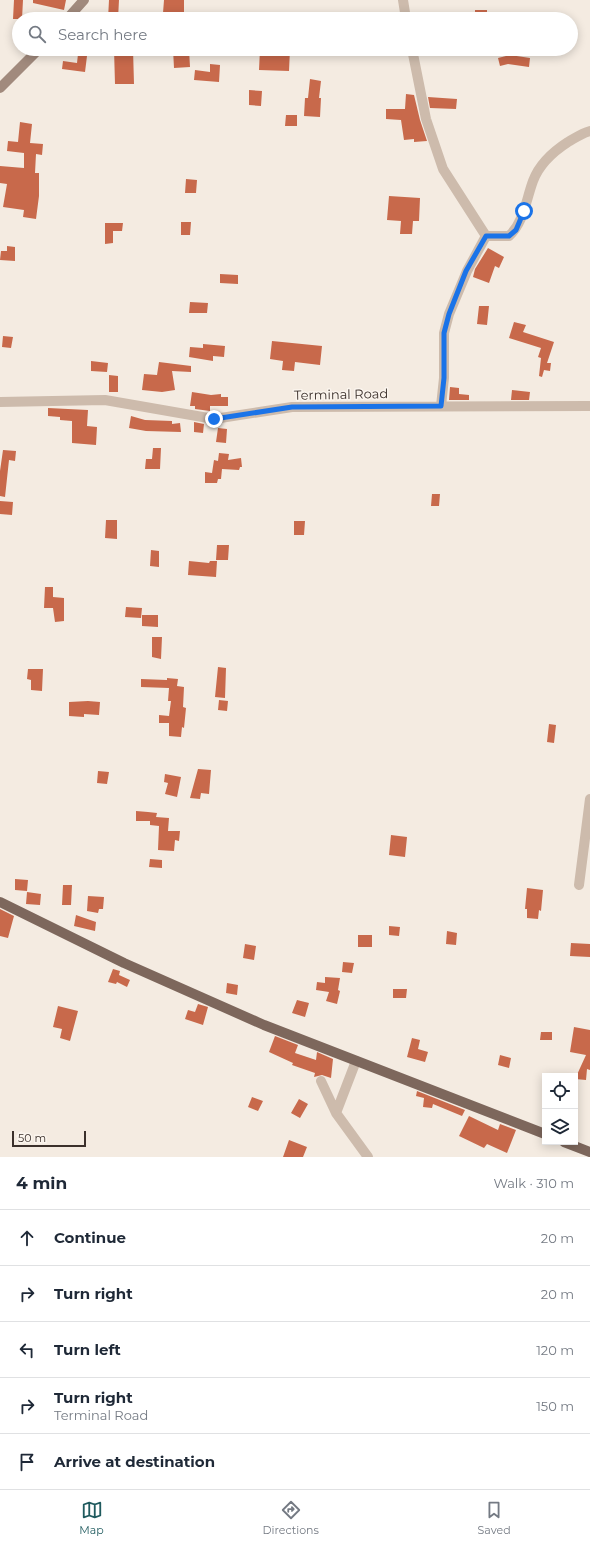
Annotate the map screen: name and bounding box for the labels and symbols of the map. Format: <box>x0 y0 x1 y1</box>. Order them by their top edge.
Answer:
route start <box>515 202 533 220</box>
street label: Terminal Road <box>294 385 388 403</box>
route end <box>205 410 223 428</box>
scale bar <box>12 1129 86 1148</box>

